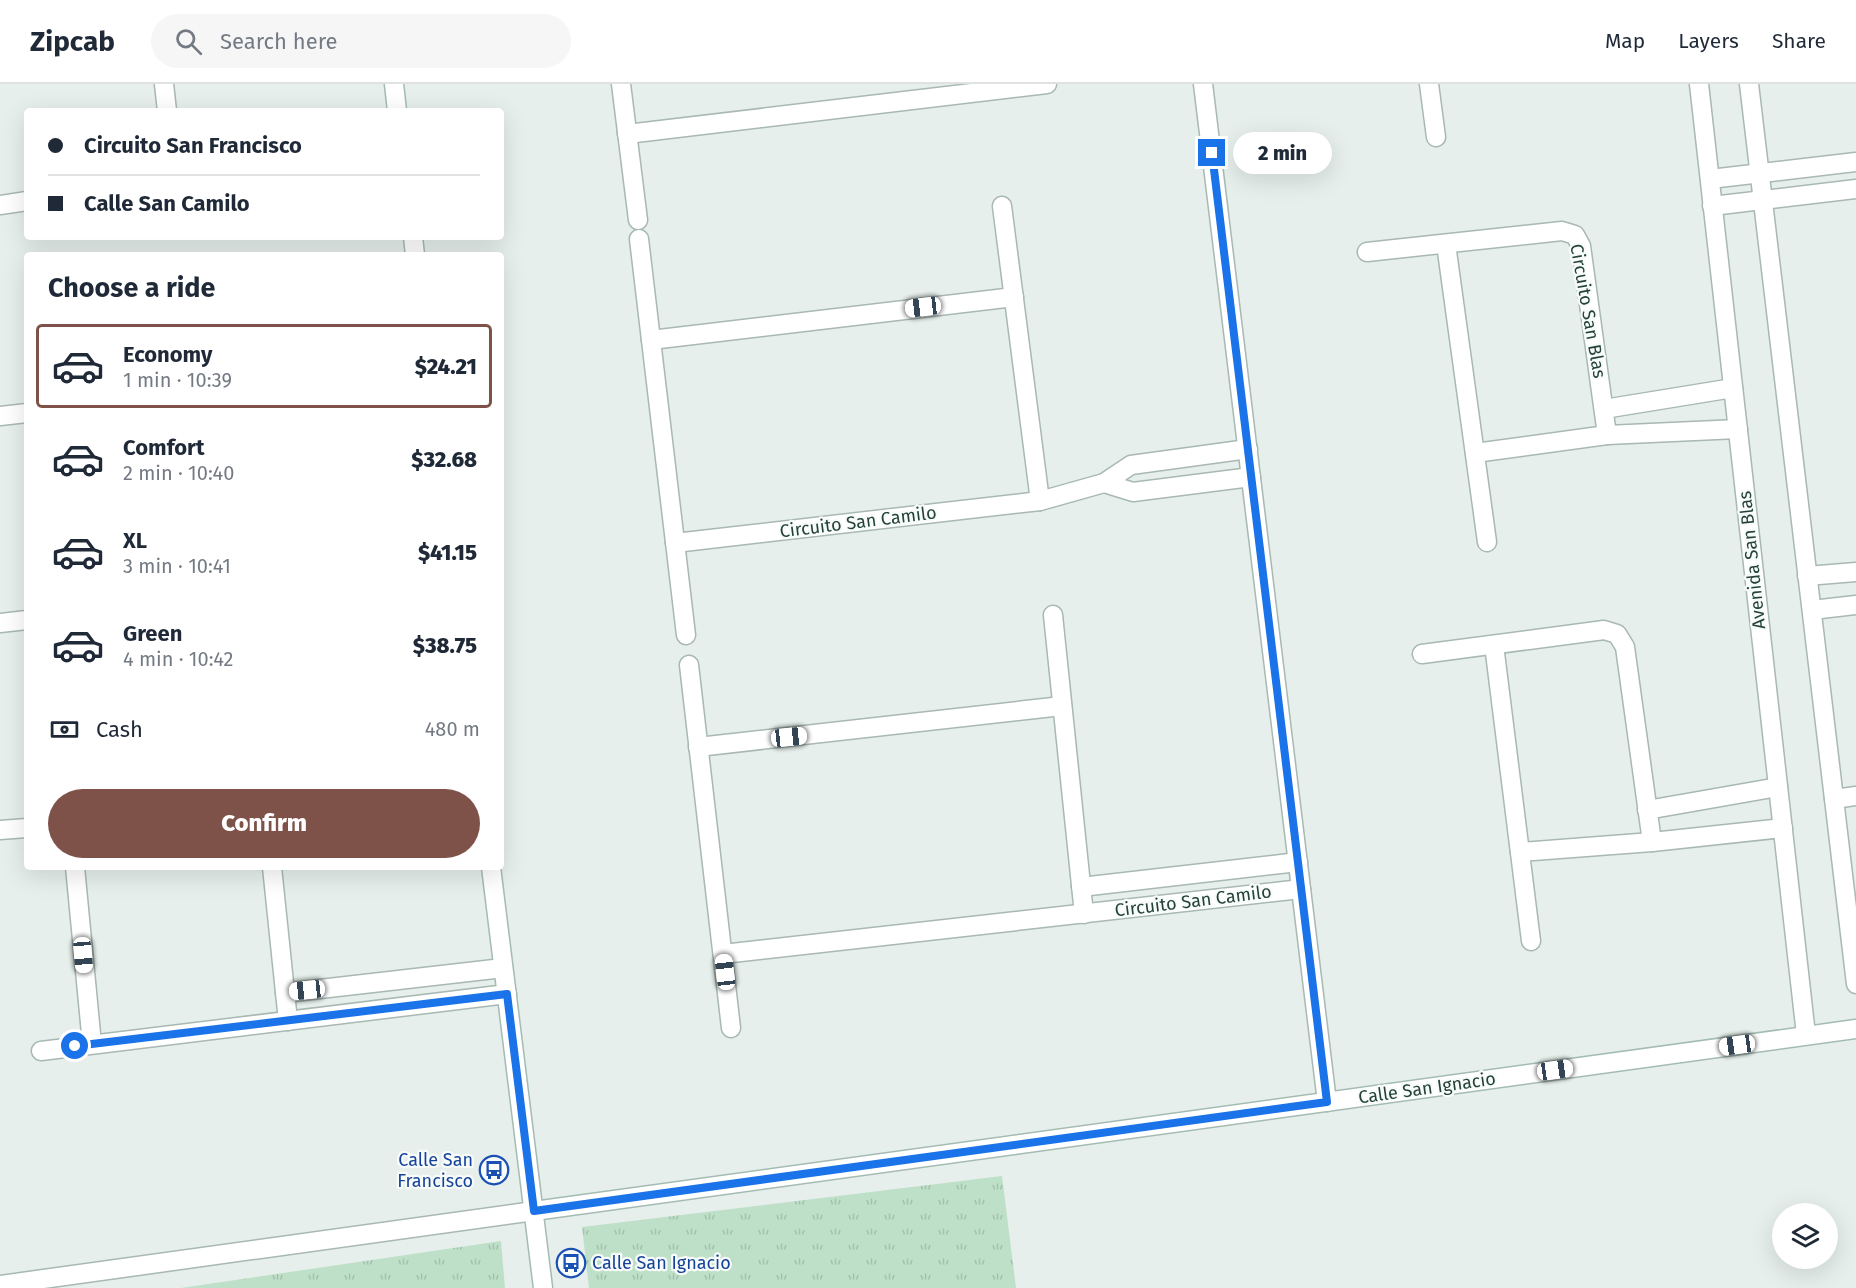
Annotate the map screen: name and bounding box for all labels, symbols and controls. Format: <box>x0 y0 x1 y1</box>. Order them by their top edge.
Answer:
search box <box>151 14 571 68</box>
text: Zipcab <box>30 25 115 58</box>
icon: search <box>172 25 205 58</box>
text: Search here <box>220 28 338 55</box>
text: Map <box>1605 28 1645 54</box>
text: Layers <box>1678 28 1739 54</box>
text: Share <box>1772 28 1826 54</box>
text: Circuito San Francisco <box>84 132 302 159</box>
callout: 2 min <box>1233 132 1332 174</box>
route end <box>1198 139 1225 166</box>
text: 2 min <box>1258 141 1307 165</box>
text: Calle San Camilo <box>84 190 250 217</box>
street label: Circuito San Blas <box>1565 242 1611 380</box>
text: Choose a ride <box>48 272 215 304</box>
car <box>904 296 942 318</box>
icon: car <box>51 339 105 393</box>
text: Economy <box>123 341 212 368</box>
text: $24.21 <box>415 353 477 380</box>
text: 1 min · 10:39 <box>123 368 232 392</box>
icon: car <box>51 432 105 486</box>
text: Comfort <box>123 434 204 461</box>
text: $32.68 <box>411 446 477 473</box>
text: 2 min · 10:40 <box>123 461 234 485</box>
street label: Avenida San Blas <box>1734 490 1770 630</box>
street label: Circuito San Camilo <box>778 501 938 543</box>
icon: car <box>51 525 105 579</box>
text: XL <box>123 527 147 554</box>
text: $41.15 <box>418 539 477 566</box>
text: 3 min · 10:41 <box>123 554 231 578</box>
icon: car <box>51 618 105 672</box>
text: Green <box>123 620 182 647</box>
text: $38.75 <box>413 632 477 659</box>
text: 4 min · 10:42 <box>123 647 234 671</box>
icon: cash <box>48 713 81 746</box>
text: Cash <box>96 716 143 743</box>
text: 480 m <box>425 717 480 741</box>
car <box>770 726 808 748</box>
button: Confirm <box>48 789 480 858</box>
street label: Circuito San Camilo <box>1113 880 1273 922</box>
car <box>72 936 94 974</box>
car <box>714 953 736 991</box>
car <box>288 979 326 1001</box>
route start <box>61 1032 88 1059</box>
car <box>1718 1034 1756 1056</box>
car <box>1536 1059 1574 1081</box>
street label: Calle San Ignacio <box>1357 1067 1497 1109</box>
place label: Calle San Francisco <box>397 1149 473 1192</box>
bus stop icon: Calle San Francisco <box>478 1154 510 1186</box>
map controls <box>1772 1203 1838 1269</box>
button: layers <box>1772 1203 1838 1269</box>
bus stop icon: Calle San Ignacio <box>555 1247 587 1279</box>
place label: Calle San Ignacio <box>592 1252 731 1274</box>

